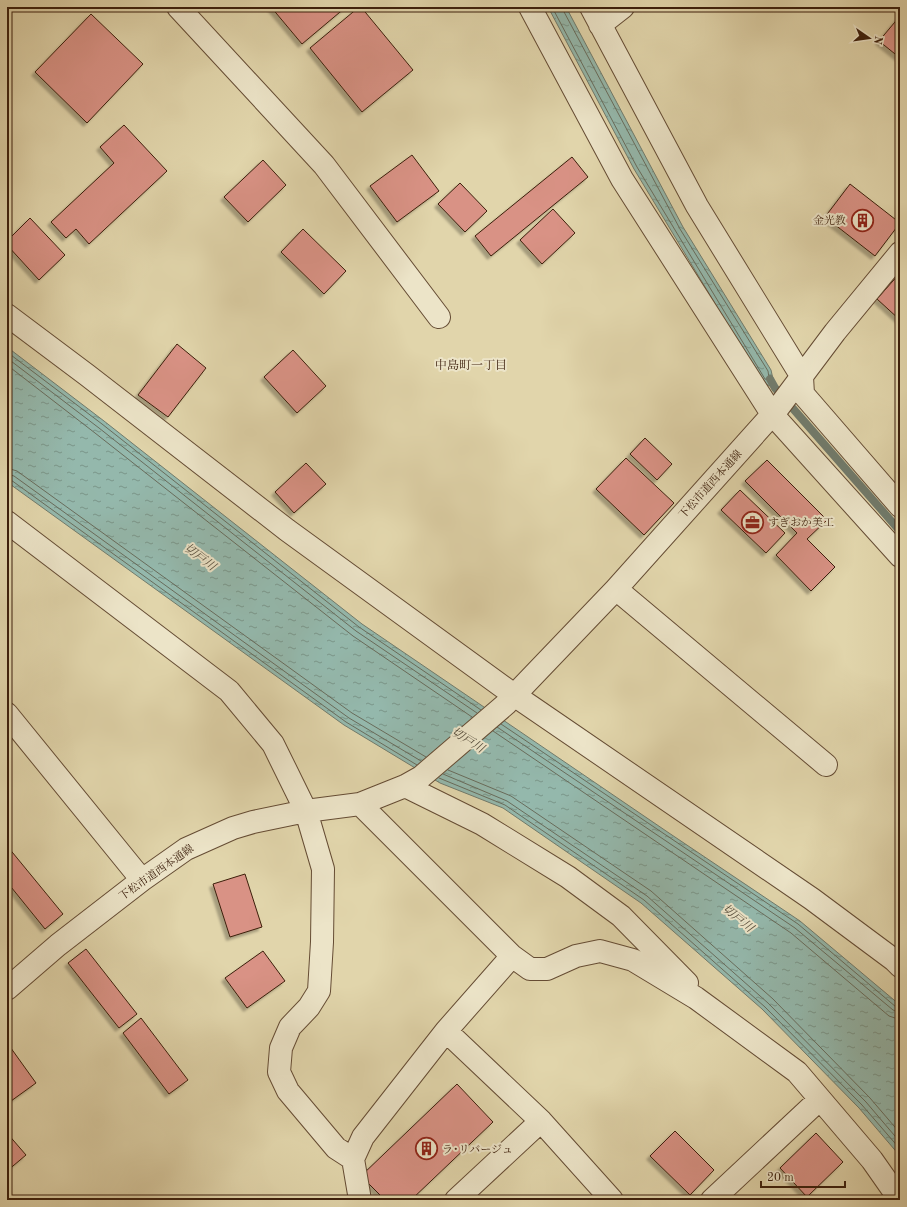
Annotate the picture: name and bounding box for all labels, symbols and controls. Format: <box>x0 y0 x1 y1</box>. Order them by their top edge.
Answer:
north arrow <box>849 18 889 58</box>
text: N <box>871 35 884 46</box>
building icon: 金光教 <box>849 207 875 233</box>
place label: 金光教 <box>813 214 846 227</box>
district label: 中島町一丁目 <box>435 358 507 372</box>
street label: 下松市道西本通線 <box>676 447 745 521</box>
office icon: すぎおか美工 <box>740 509 766 535</box>
place label: すぎおか美工 <box>768 516 834 529</box>
water label: 切戸川 <box>181 541 220 575</box>
water label: 切戸川 <box>449 725 488 757</box>
street label: 下松市道西本通線 <box>117 842 196 903</box>
water label: 切戸川 <box>720 902 757 936</box>
building icon: ラ･リバージュ <box>414 1136 440 1162</box>
place label: ラ･リバージュ <box>442 1144 513 1156</box>
scale bar <box>761 1163 845 1189</box>
text: 20 m <box>767 1172 794 1184</box>

